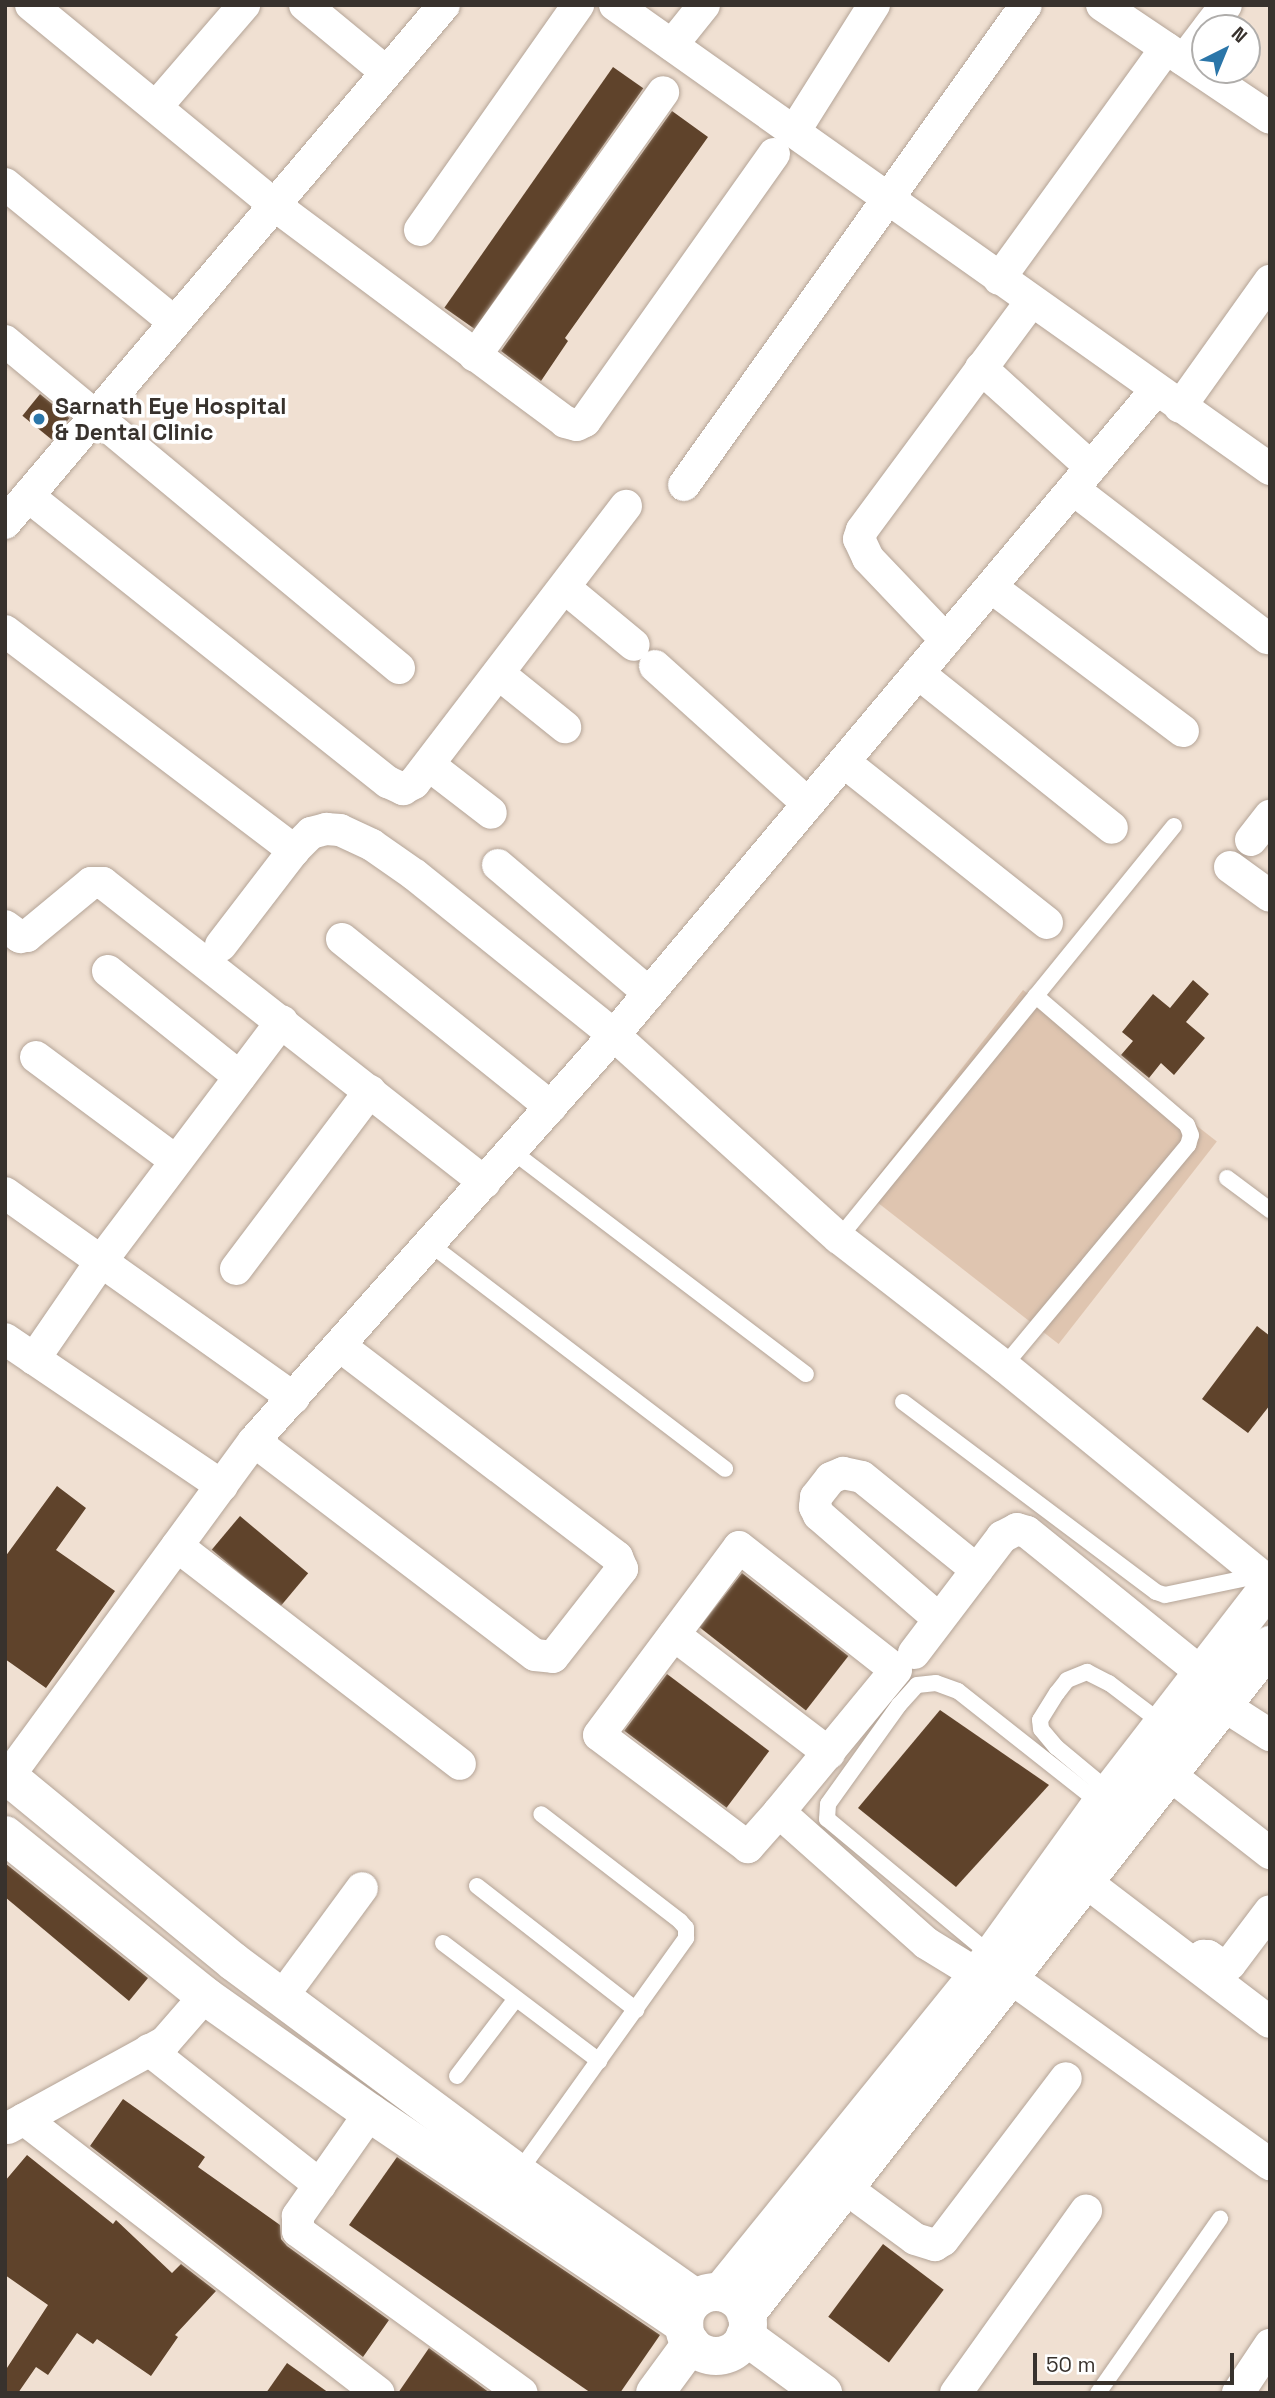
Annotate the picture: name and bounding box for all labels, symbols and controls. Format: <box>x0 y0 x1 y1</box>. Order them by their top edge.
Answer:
north arrow <box>1191 14 1261 84</box>
text: N <box>1226 21 1252 48</box>
place label: Sarnath Eye Hospital & Dental Clinic <box>55 392 286 446</box>
marker: Sarnath Eye Hospital & Dental Clinic <box>29 409 49 429</box>
scale bar <box>1037 2338 1238 2382</box>
text: 50 m <box>1046 2351 1096 2378</box>

